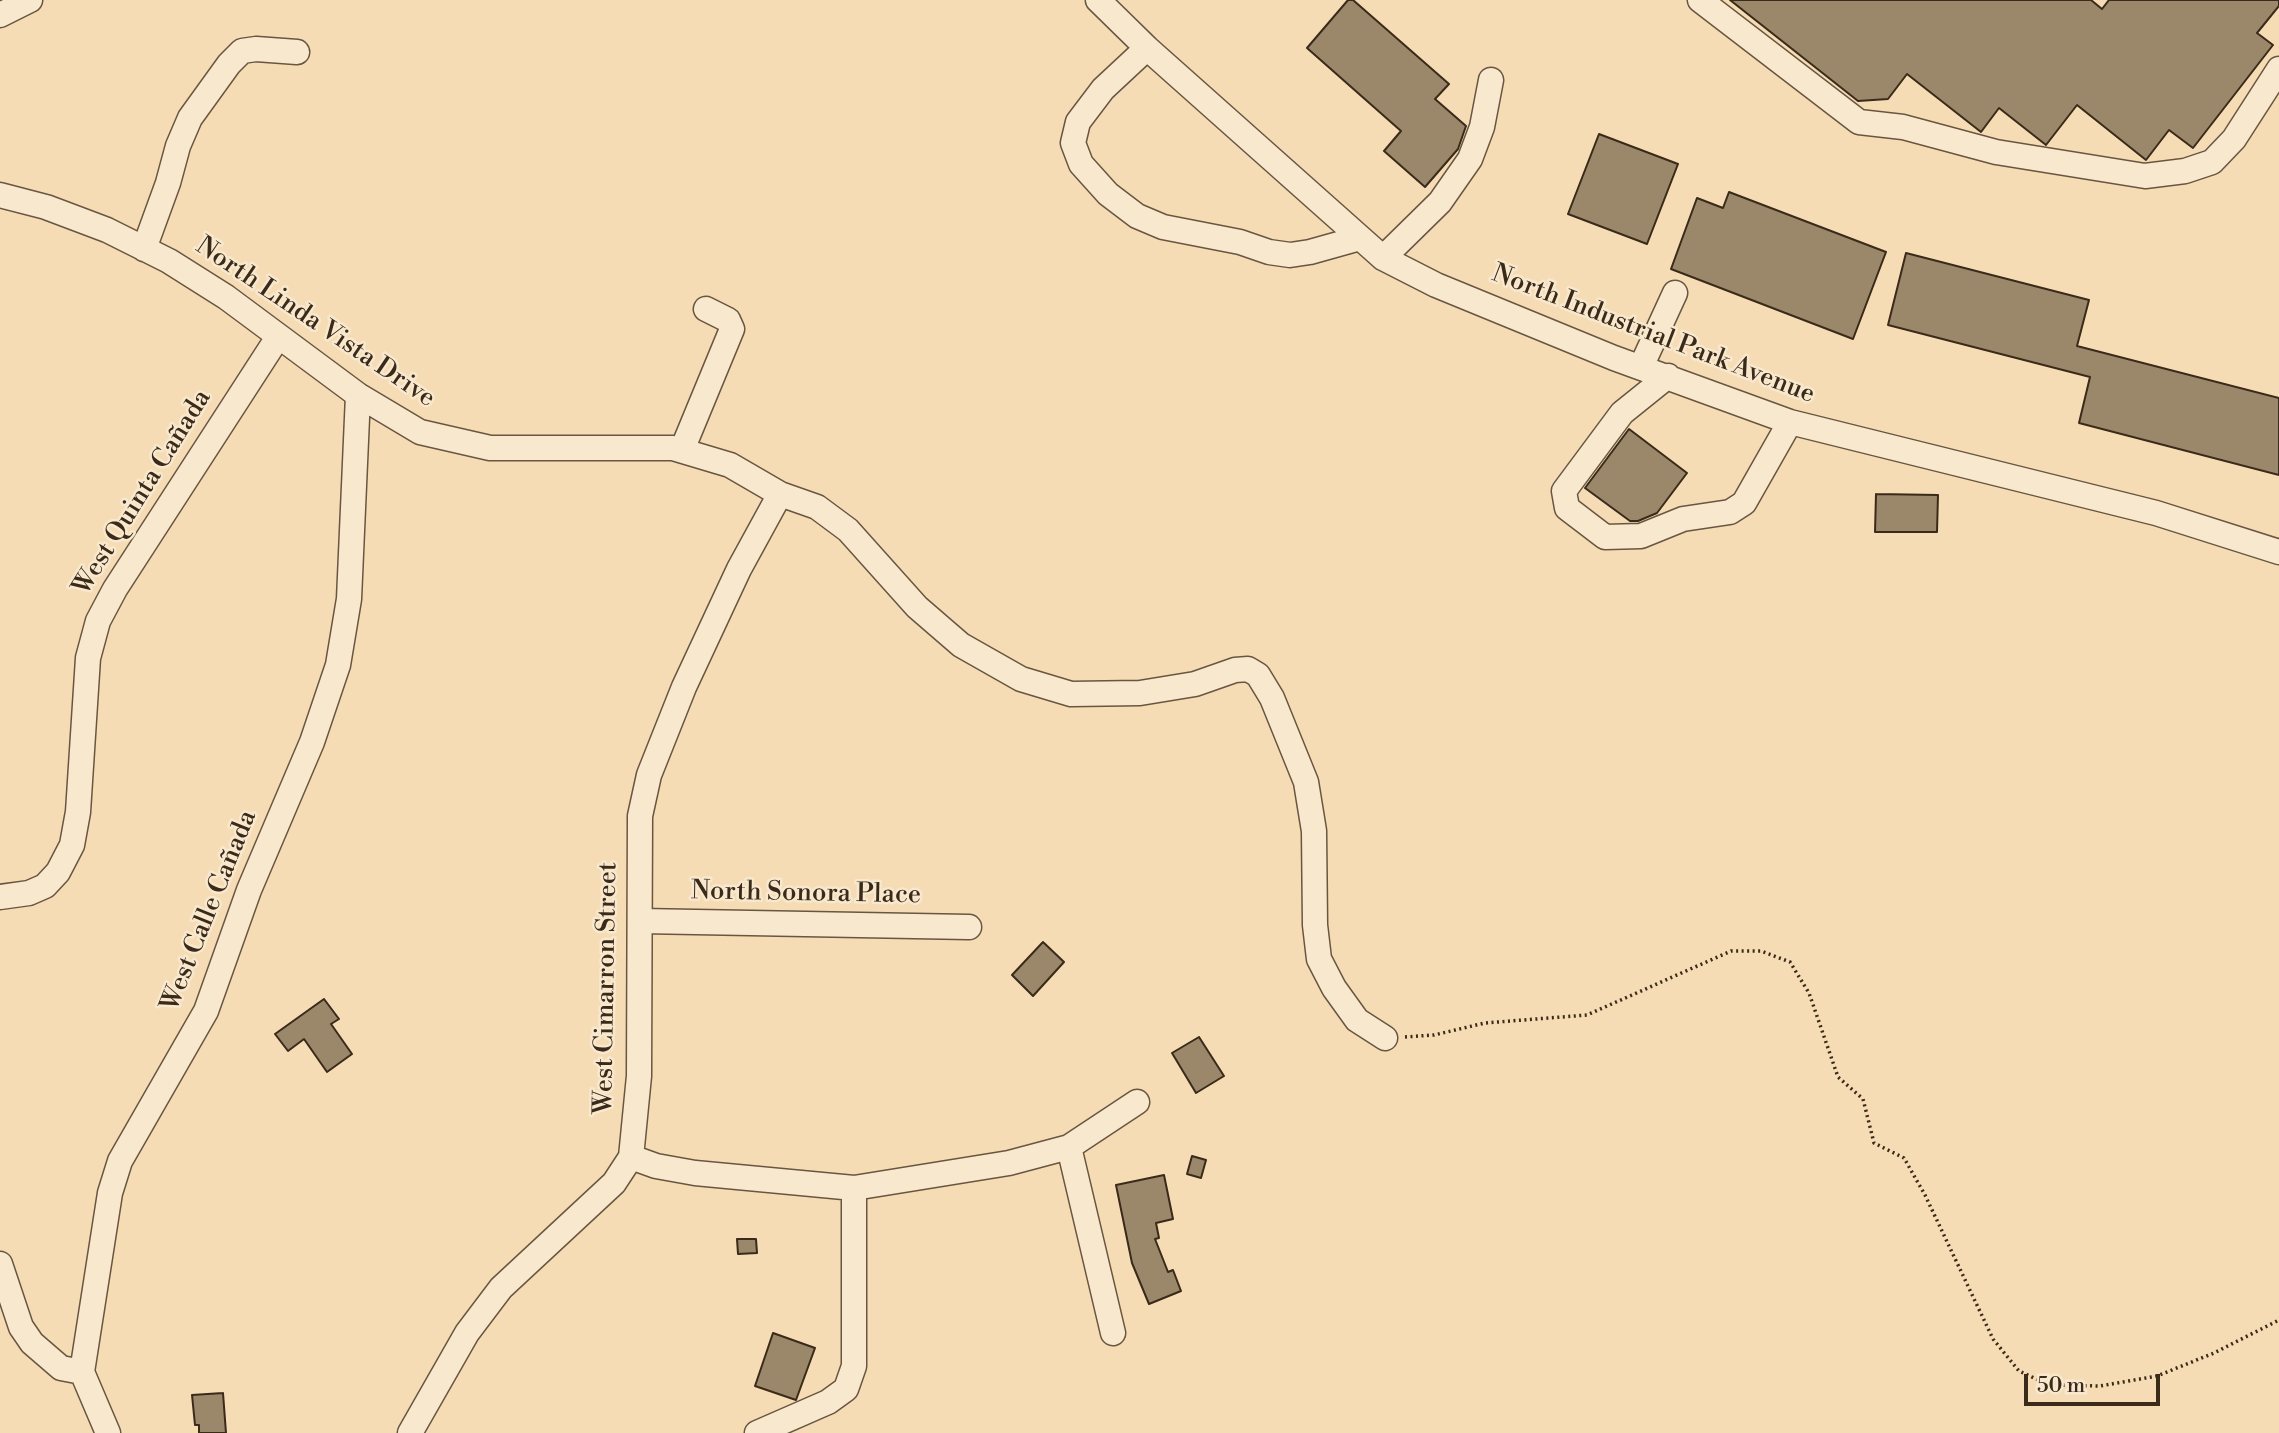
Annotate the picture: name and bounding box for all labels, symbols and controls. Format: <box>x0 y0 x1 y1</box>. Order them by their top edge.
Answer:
street label: North Linda Vista Drive <box>189 231 441 415</box>
street label: North Industrial Park Avenue <box>1487 259 1819 411</box>
street label: West Quinta Cañada <box>67 385 219 601</box>
street label: West Calle Cañada <box>156 806 264 1016</box>
street label: West Cimarron Street <box>589 862 625 1114</box>
street label: North Sonora Place <box>691 876 921 912</box>
scale bar <box>2027 1360 2164 1404</box>
text: 50 m <box>2037 1373 2085 1399</box>

